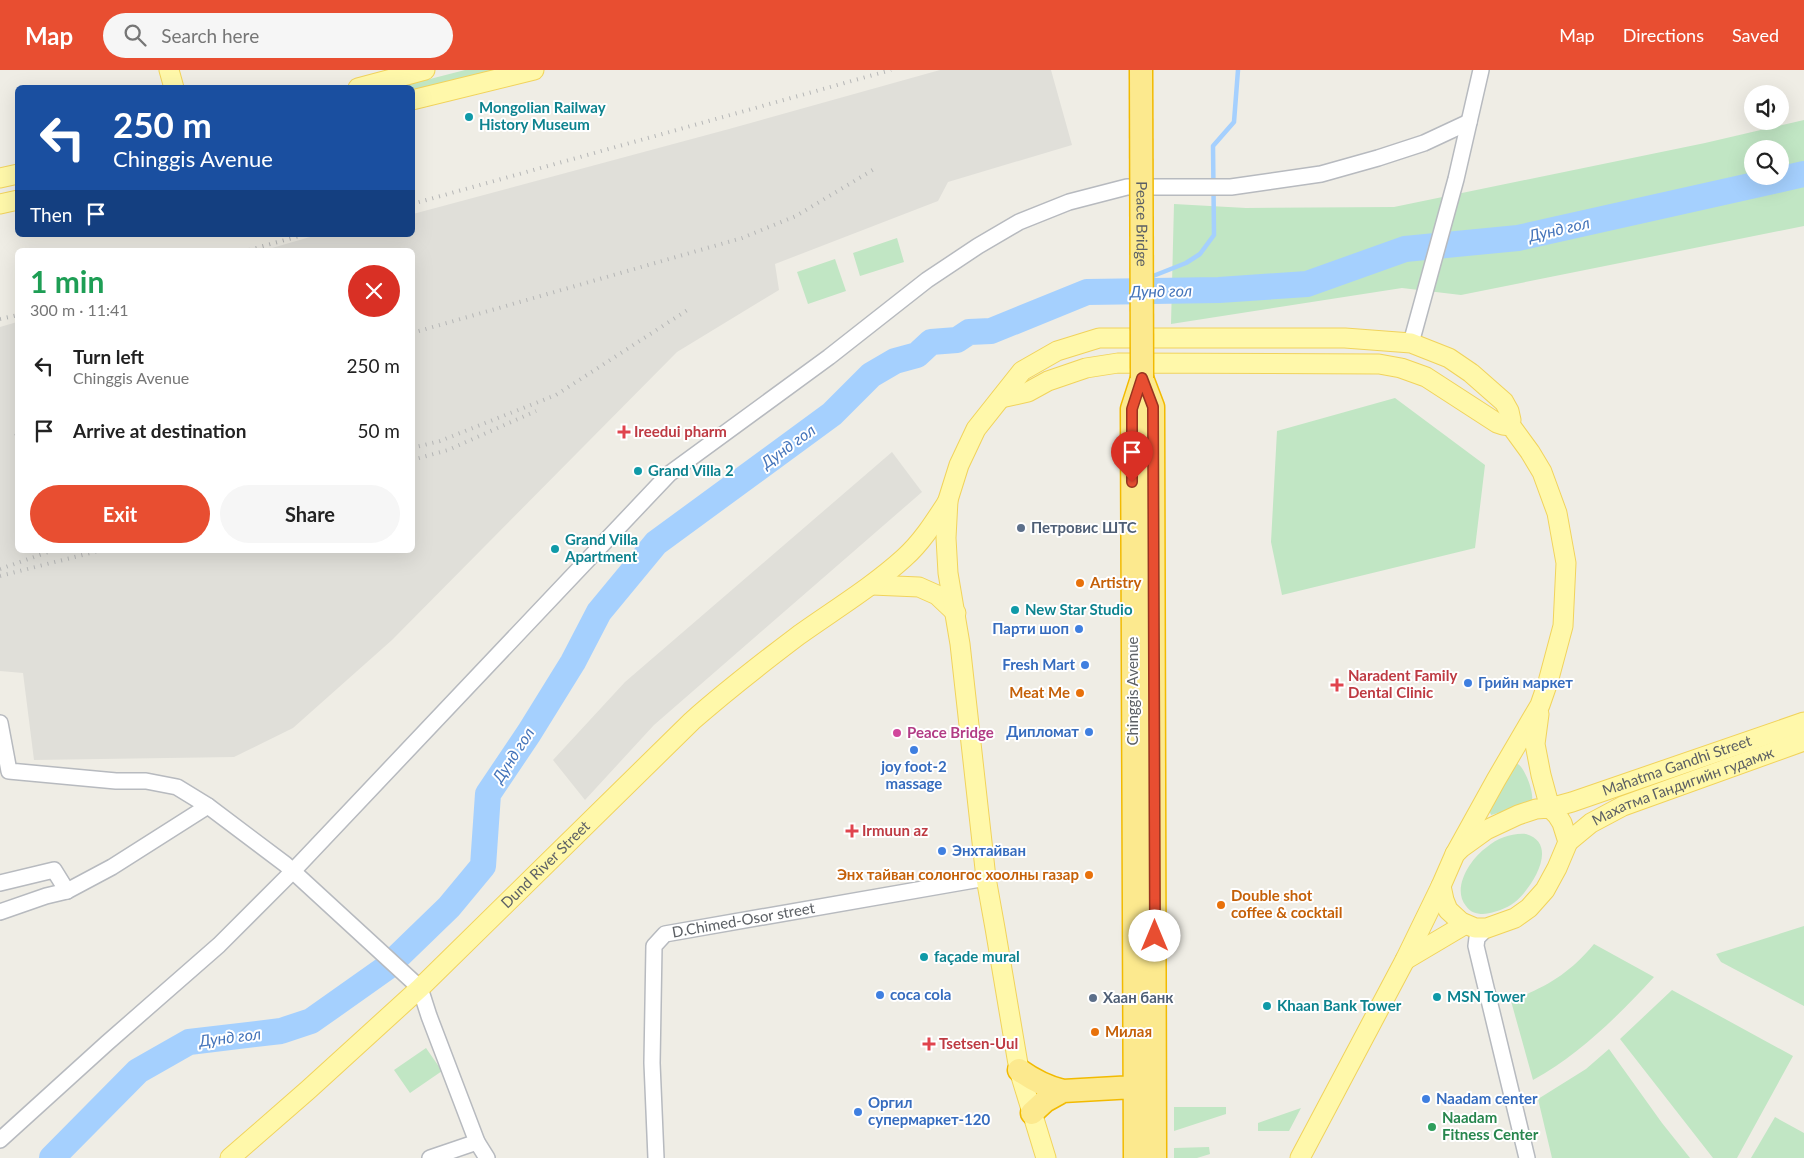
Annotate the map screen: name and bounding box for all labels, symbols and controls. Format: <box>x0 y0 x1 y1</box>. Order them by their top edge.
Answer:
search box <box>103 13 453 58</box>
text: Map <box>25 21 73 50</box>
icon: search <box>121 21 149 49</box>
text: Search here <box>161 24 259 47</box>
text: Map <box>1559 24 1595 46</box>
text: Directions <box>1623 24 1704 46</box>
text: Saved <box>1732 24 1779 46</box>
map controls <box>1744 85 1789 185</box>
button: sound <box>1744 85 1789 130</box>
place label: Mongolian Railway History Museum <box>479 98 606 133</box>
text: 250 m <box>113 103 212 145</box>
icon: left <box>30 105 95 170</box>
marker: Mongolian Railway History Museum <box>463 111 475 123</box>
button: search <box>1744 140 1789 185</box>
text: Chinggis Avenue <box>113 145 273 172</box>
street label: Peace Bridge <box>1133 181 1152 267</box>
icon: arrive <box>82 200 110 228</box>
text: Then <box>30 203 72 226</box>
water label: Дунд гол <box>1525 212 1591 245</box>
text: 1 min <box>30 263 104 299</box>
button: close <box>348 265 400 317</box>
water label: Дунд гол <box>1129 280 1192 301</box>
text: 300 m · 11:41 <box>30 300 129 319</box>
text: Turn left <box>73 345 144 368</box>
icon: left <box>30 352 58 380</box>
text: 250 m <box>346 354 400 377</box>
text: Chinggis Avenue <box>73 368 189 387</box>
icon: arrive <box>30 417 58 445</box>
text: Arrive at destination <box>73 419 246 442</box>
text: 50 m <box>357 419 400 442</box>
water label: Дунд гол <box>756 420 818 472</box>
place label: Ireedui pharm <box>634 422 727 440</box>
marker: Ireedui pharm <box>618 426 630 438</box>
pin <box>1111 431 1153 482</box>
icon: arrive <box>1118 438 1146 466</box>
place label: Grand Villa 2 <box>648 461 734 479</box>
marker: Grand Villa 2 <box>632 465 644 477</box>
button: Exit <box>30 485 210 543</box>
button: Share <box>220 485 400 543</box>
place label: Петровис ШТС <box>1031 518 1137 536</box>
marker: Петровис ШТС <box>1015 522 1027 534</box>
place label: Grand Villa Apartment <box>564 530 638 565</box>
marker: Grand Villa Apartment <box>549 543 561 555</box>
place label: Artistry <box>1089 573 1141 591</box>
marker: Artistry <box>1074 577 1086 589</box>
place label: New Star Studio <box>1025 600 1133 618</box>
marker: New Star Studio <box>1009 604 1021 616</box>
place label: Парти шоп <box>992 619 1069 637</box>
marker: Парти шоп <box>1073 623 1085 635</box>
street label: Chinggis Avenue <box>1123 636 1141 746</box>
place label: Fresh Mart <box>1002 655 1075 673</box>
marker: Fresh Mart <box>1079 659 1091 671</box>
place label: Naradent Family Dental Clinic <box>1348 666 1457 701</box>
place label: Грийн маркет <box>1478 673 1573 691</box>
marker: Грийн маркет <box>1462 677 1474 689</box>
marker: Naradent Family Dental Clinic <box>1330 678 1344 692</box>
place label: Meat Me <box>1009 683 1070 701</box>
marker: Meat Me <box>1074 687 1086 699</box>
place label: Дипломат <box>1006 722 1079 740</box>
water label: Дунд гол <box>487 723 538 787</box>
place label: Peace Bridge <box>907 723 994 741</box>
marker: Дипломат <box>1083 726 1095 738</box>
marker: Peace Bridge <box>891 727 903 739</box>
street label: Mahatma Gandhi Street <box>1600 731 1754 799</box>
street label: Махатма Гандигийн гудамж <box>1589 743 1776 829</box>
marker: joy foot-2 massage <box>908 744 920 756</box>
place label: joy foot-2 massage <box>880 757 947 792</box>
street label: Dund River Street <box>497 816 593 911</box>
place label: Irmuun az <box>862 821 928 839</box>
marker: Irmuun az <box>846 825 858 837</box>
place label: Энхтайван <box>952 841 1026 859</box>
marker: Энхтайван <box>936 845 948 857</box>
place label: Энх тайван солонгос хоолны газар <box>837 865 1079 883</box>
marker: Энх тайван солонгос хоолны газар <box>1083 869 1095 881</box>
place label: Double shot coffee & cocktail <box>1231 886 1342 921</box>
street label: D.Chimed-Osor street <box>670 898 817 941</box>
marker: Double shot coffee & cocktail <box>1215 899 1227 911</box>
position arrow <box>1128 909 1180 961</box>
place label: façade mural <box>934 947 1020 965</box>
marker: façade mural <box>918 951 930 963</box>
place label: coca cola <box>890 985 951 1003</box>
place label: MSN Tower <box>1447 987 1526 1005</box>
place label: Хаан банк <box>1103 988 1174 1006</box>
marker: coca cola <box>874 989 886 1001</box>
marker: MSN Tower <box>1431 991 1443 1003</box>
marker: Хаан банк <box>1087 992 1099 1004</box>
place label: Khaan Bank Tower <box>1277 996 1402 1014</box>
marker: Khaan Bank Tower <box>1261 1000 1273 1012</box>
place label: Милая <box>1105 1022 1152 1040</box>
water label: Дунд гол <box>197 1023 262 1050</box>
marker: Милая <box>1089 1026 1101 1038</box>
place label: Tsetsen-Uul <box>939 1034 1018 1052</box>
marker: Tsetsen-Uul <box>923 1038 935 1050</box>
place label: Naadam center <box>1436 1089 1538 1107</box>
place label: Оргил супермаркет-120 <box>868 1093 990 1128</box>
marker: Naadam center <box>1420 1093 1432 1105</box>
marker: Оргил супермаркет-120 <box>852 1106 864 1118</box>
place label: Naadam Fitness Center <box>1442 1108 1539 1143</box>
marker: Naadam Fitness Center <box>1426 1121 1438 1133</box>

